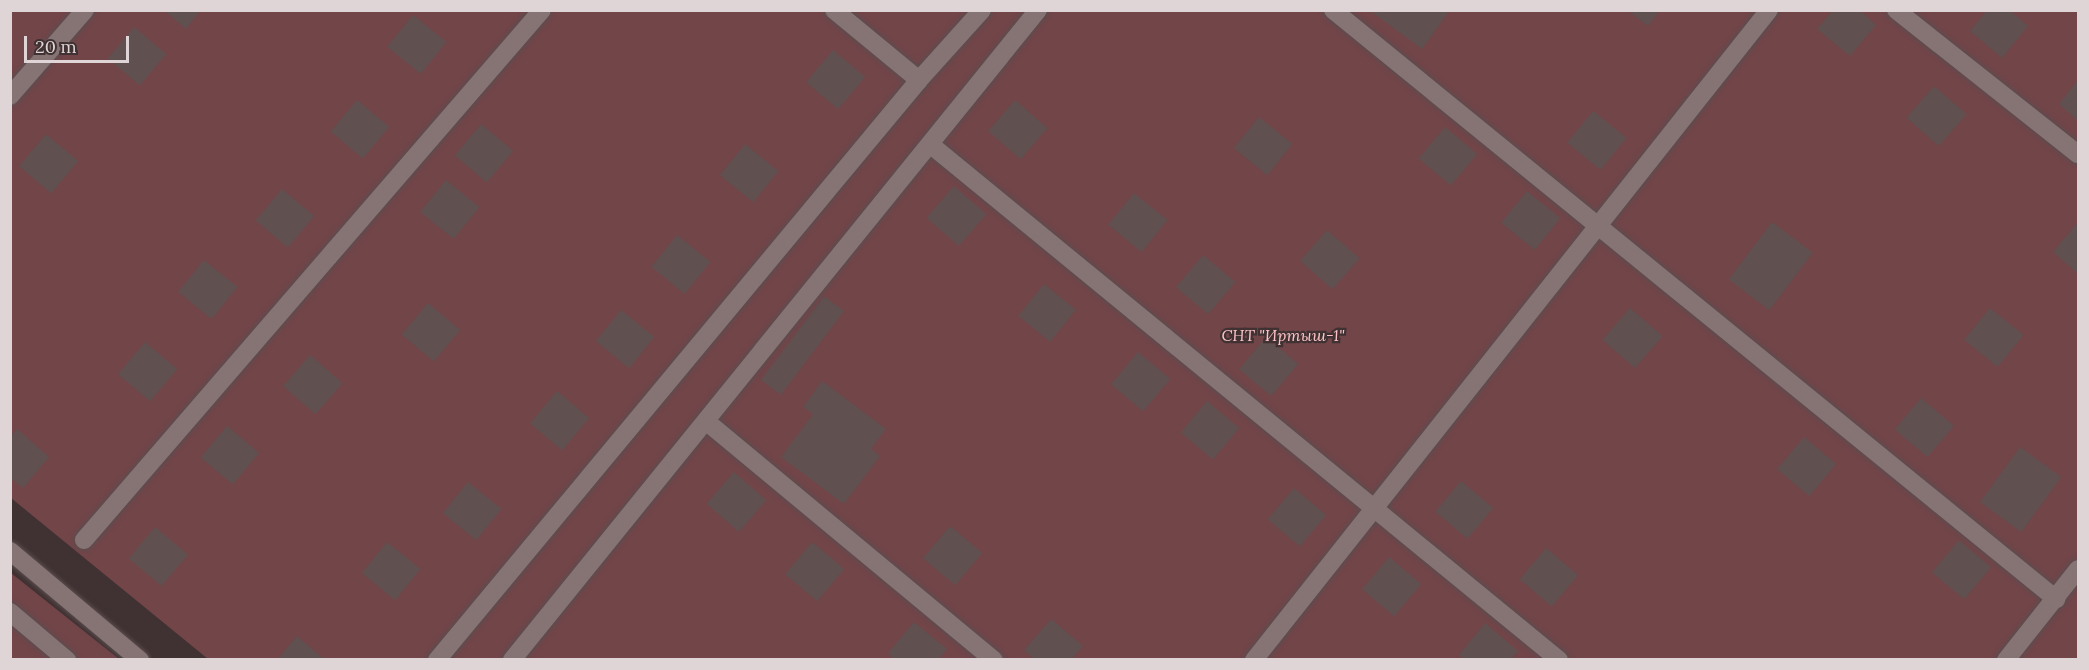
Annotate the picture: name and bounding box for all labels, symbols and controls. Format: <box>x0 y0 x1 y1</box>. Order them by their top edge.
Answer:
scale bar <box>27 24 132 62</box>
text: 20 m <box>35 35 77 58</box>
park label: СНТ "Иртыш-1" <box>1221 325 1345 345</box>

